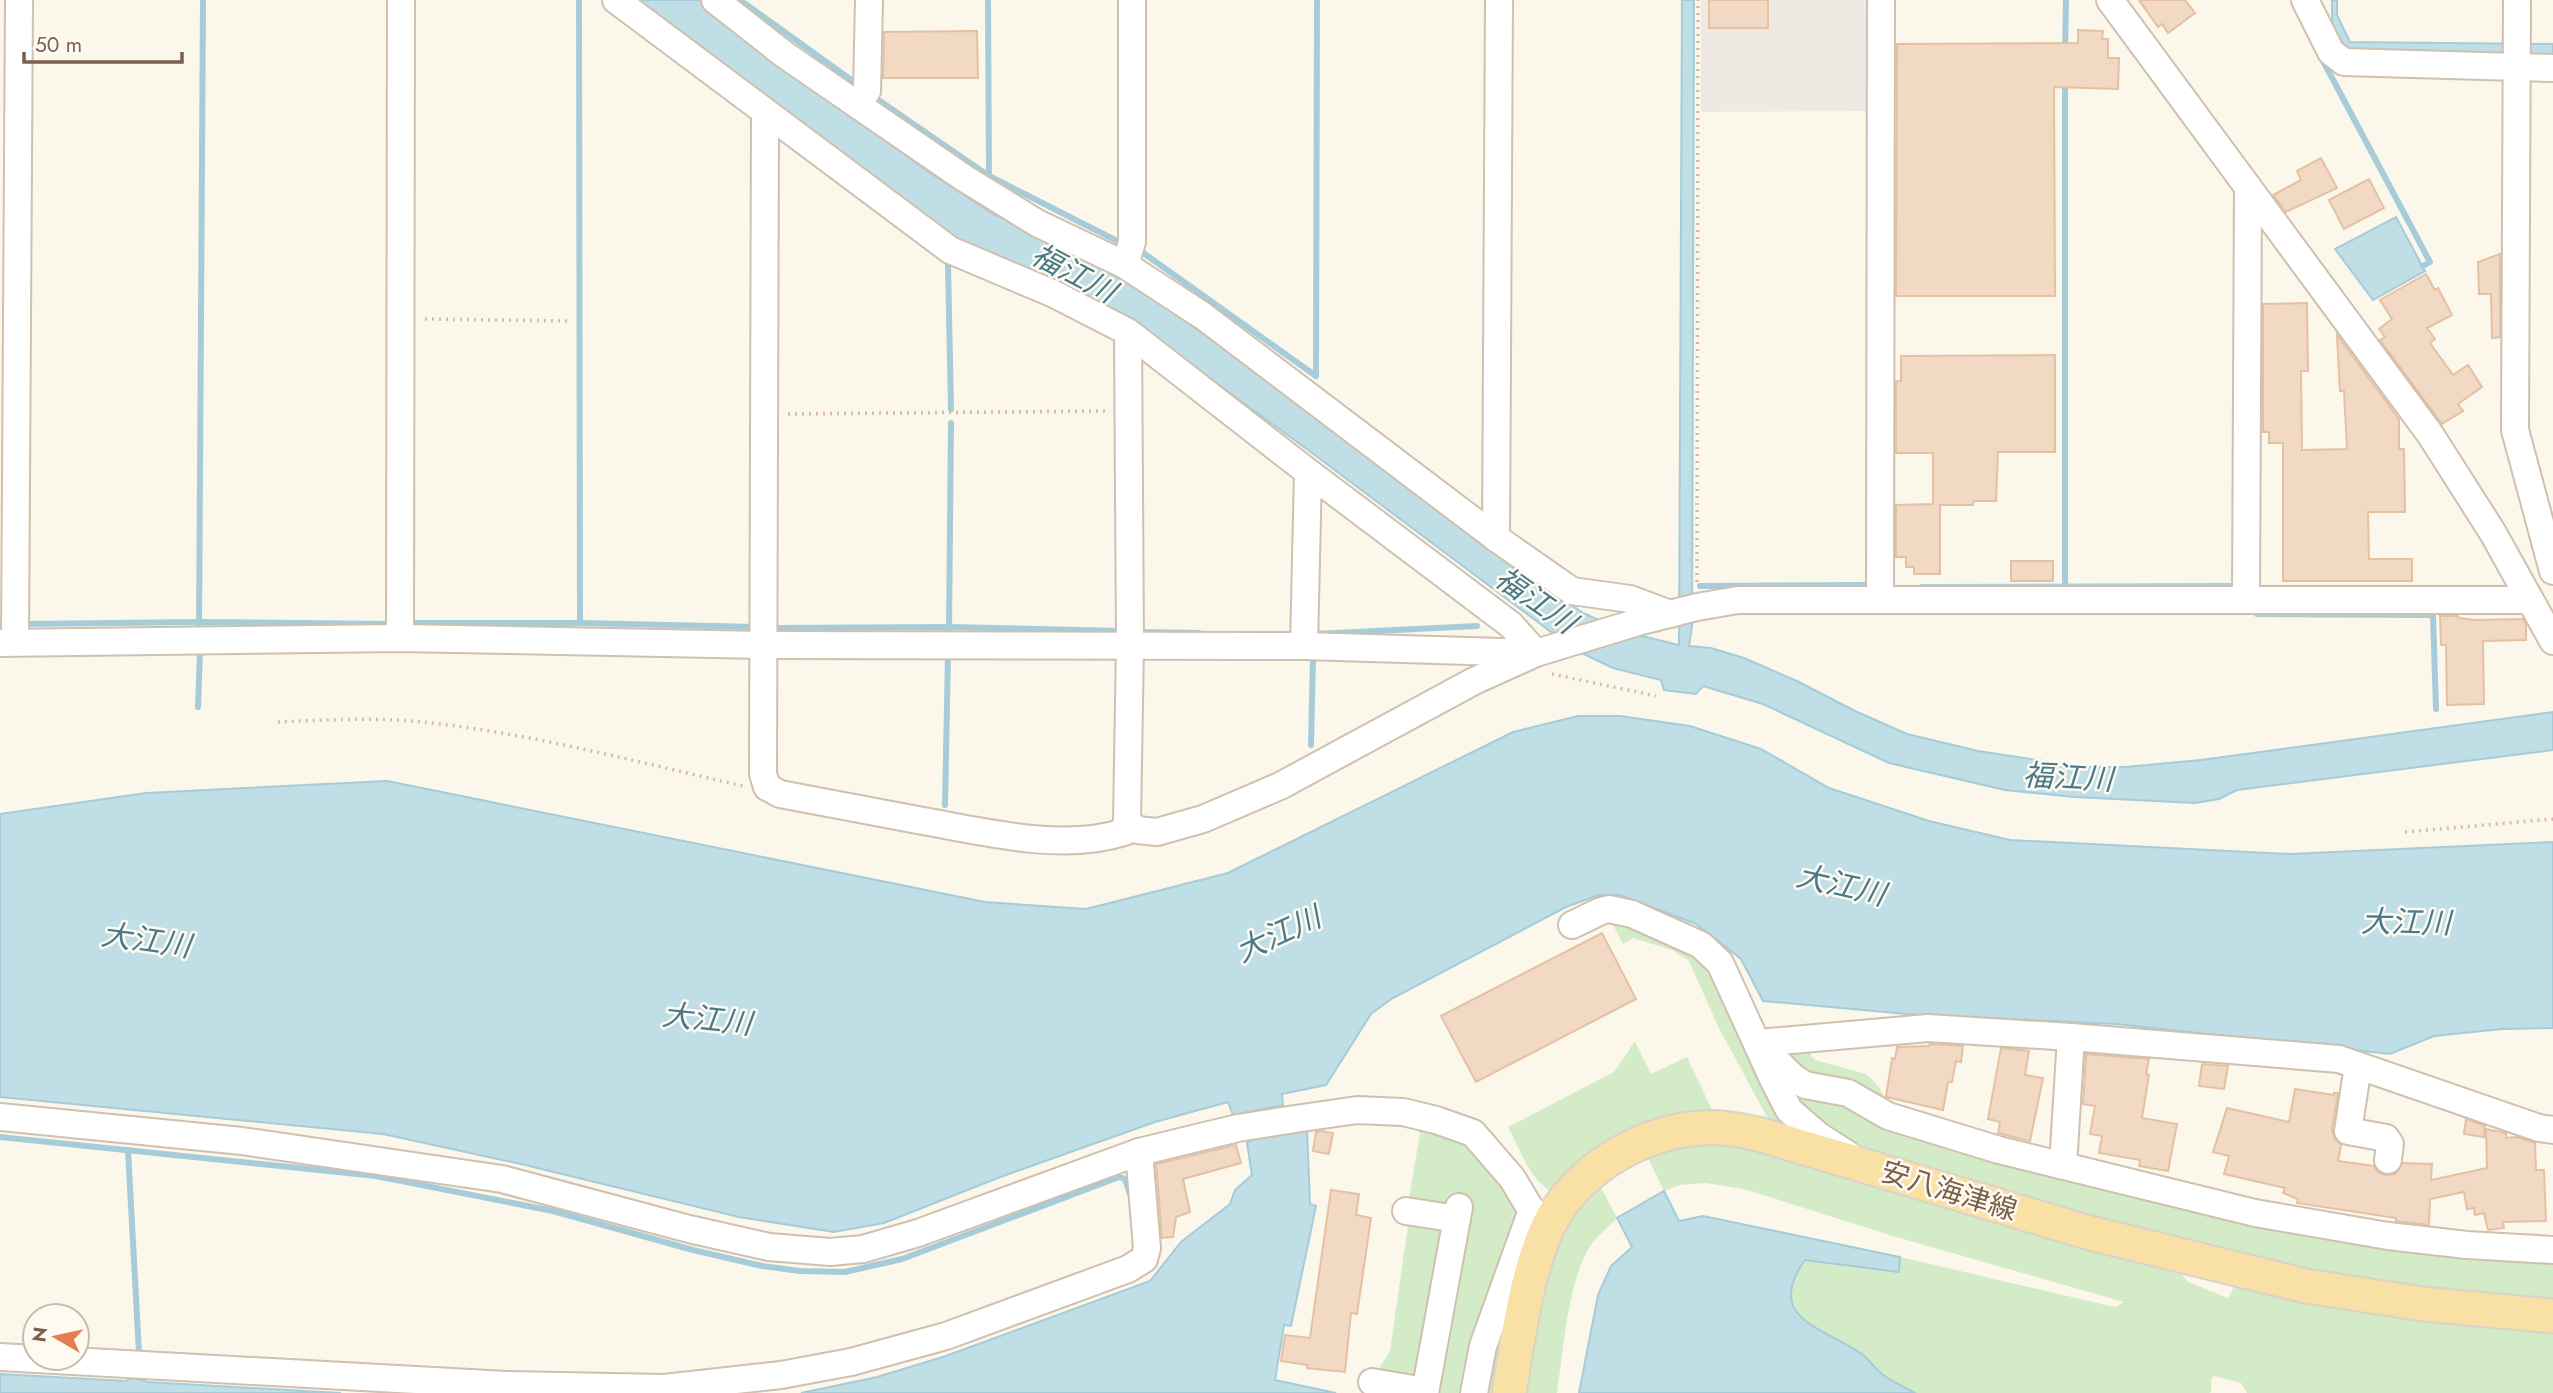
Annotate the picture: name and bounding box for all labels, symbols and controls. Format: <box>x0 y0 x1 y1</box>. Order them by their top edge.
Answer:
scale bar <box>24 21 182 65</box>
text: 50 m <box>35 30 82 60</box>
water label: 福江川 <box>1024 233 1126 315</box>
water label: 福江川 <box>1487 557 1588 645</box>
water label: 福江川 <box>2022 753 2117 801</box>
water label: 大江川 <box>1792 854 1893 917</box>
water label: 大江川 <box>1228 894 1331 973</box>
water label: 大江川 <box>2361 900 2454 944</box>
water label: 大江川 <box>98 912 197 968</box>
water label: 大江川 <box>660 993 757 1045</box>
street label: 安八海津線 <box>1876 1151 2022 1231</box>
north arrow <box>21 1302 91 1372</box>
text: N <box>25 1325 54 1344</box>

